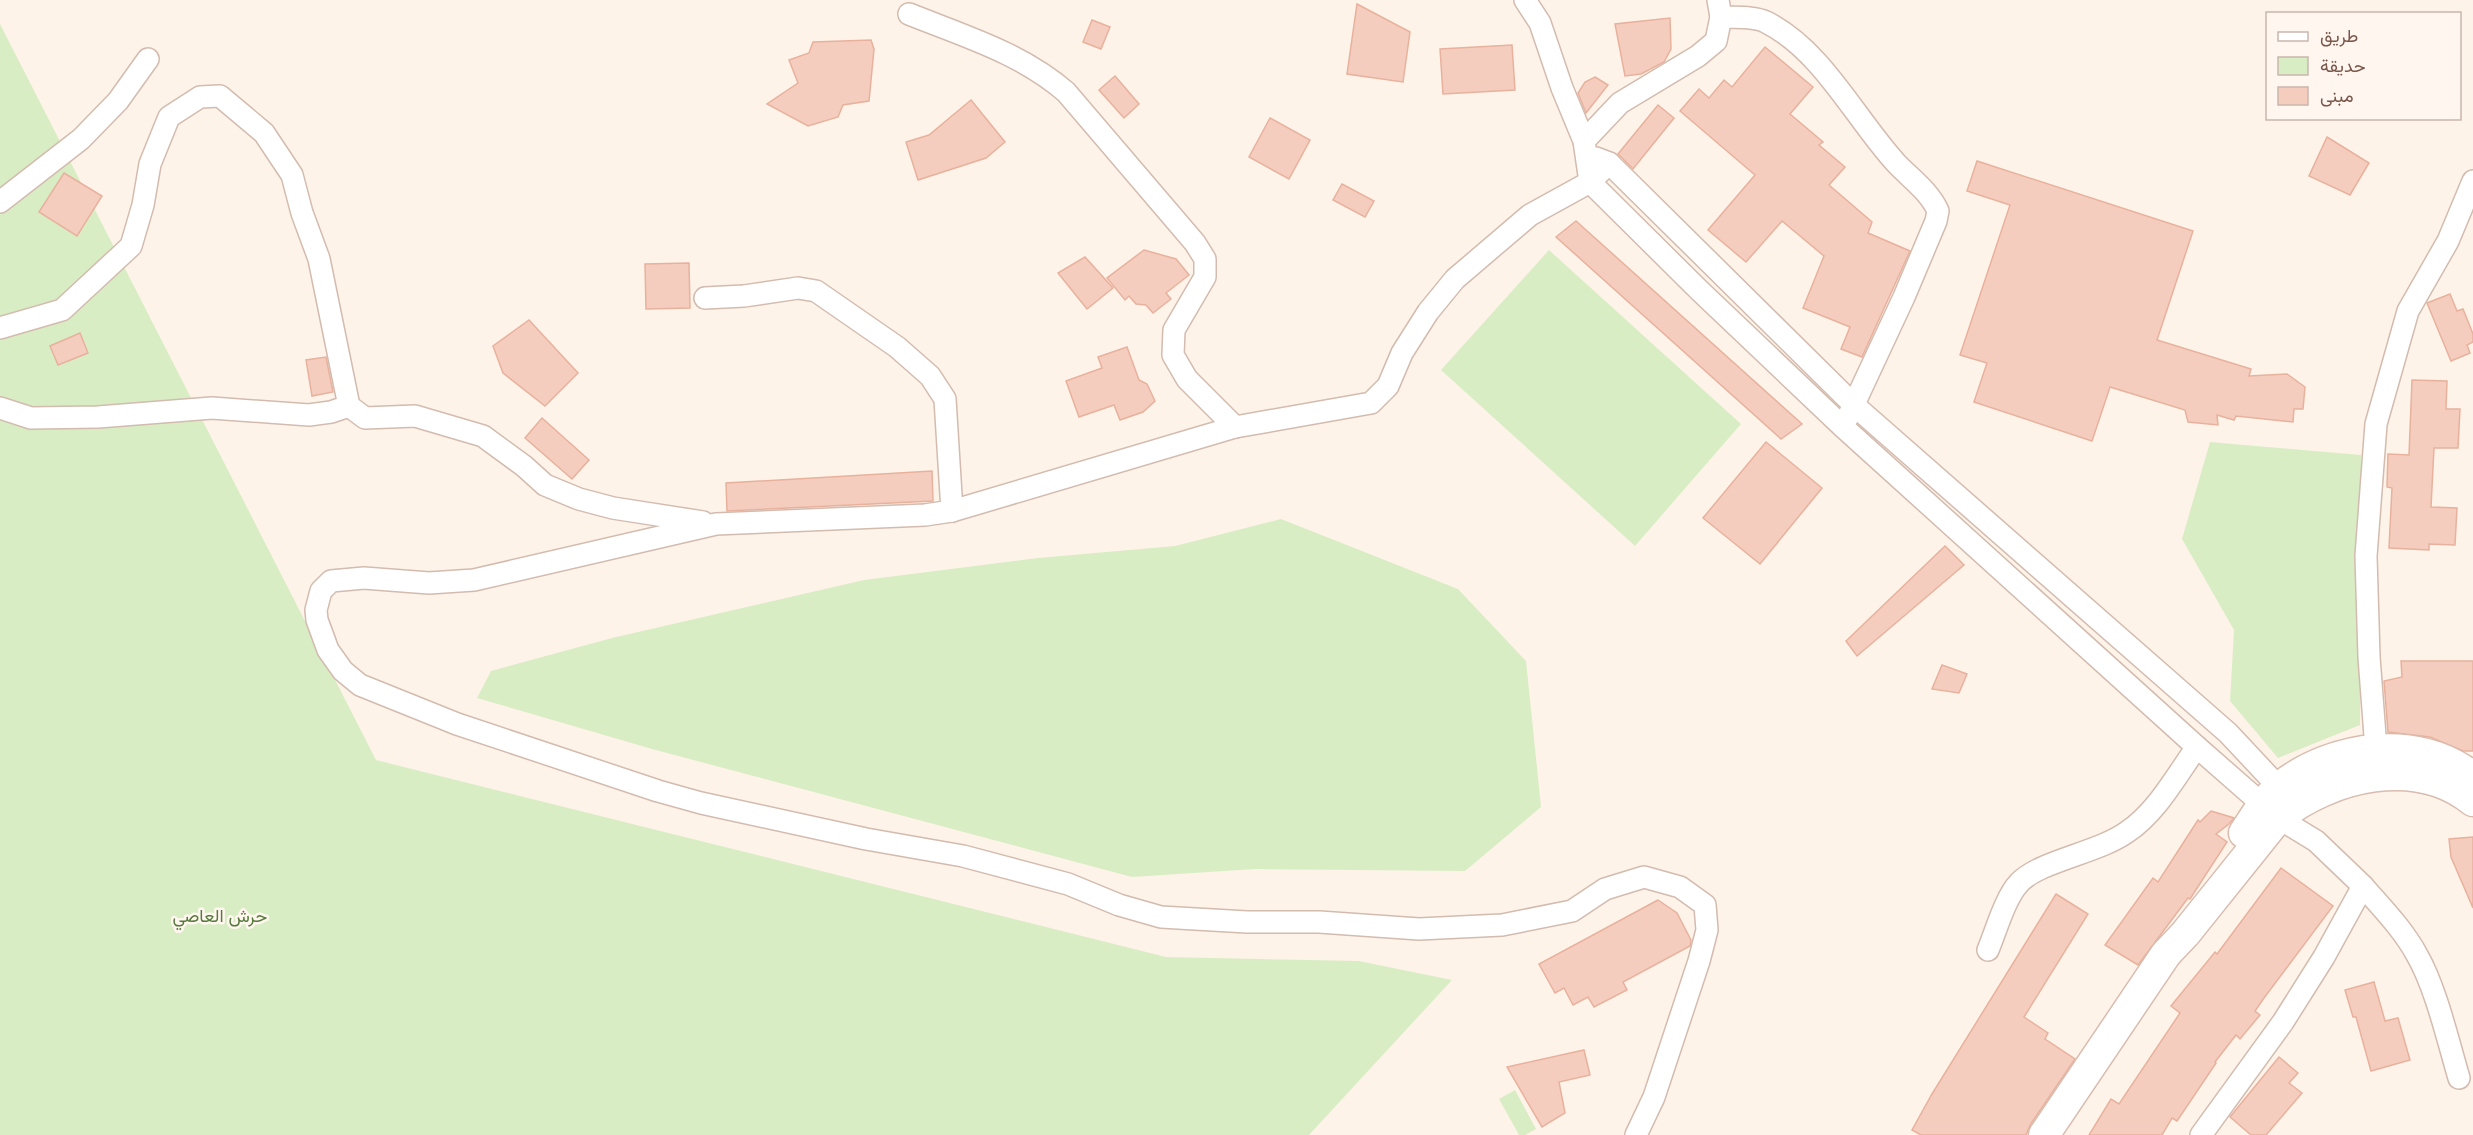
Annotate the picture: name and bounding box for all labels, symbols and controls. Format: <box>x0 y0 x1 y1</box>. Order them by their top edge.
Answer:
legend <box>2266 12 2461 120</box>
text: طريق <box>2320 24 2358 48</box>
text: حديقة <box>2320 54 2366 78</box>
text: مبنى <box>2320 84 2354 108</box>
park label: حرش العاصي <box>173 904 267 931</box>

